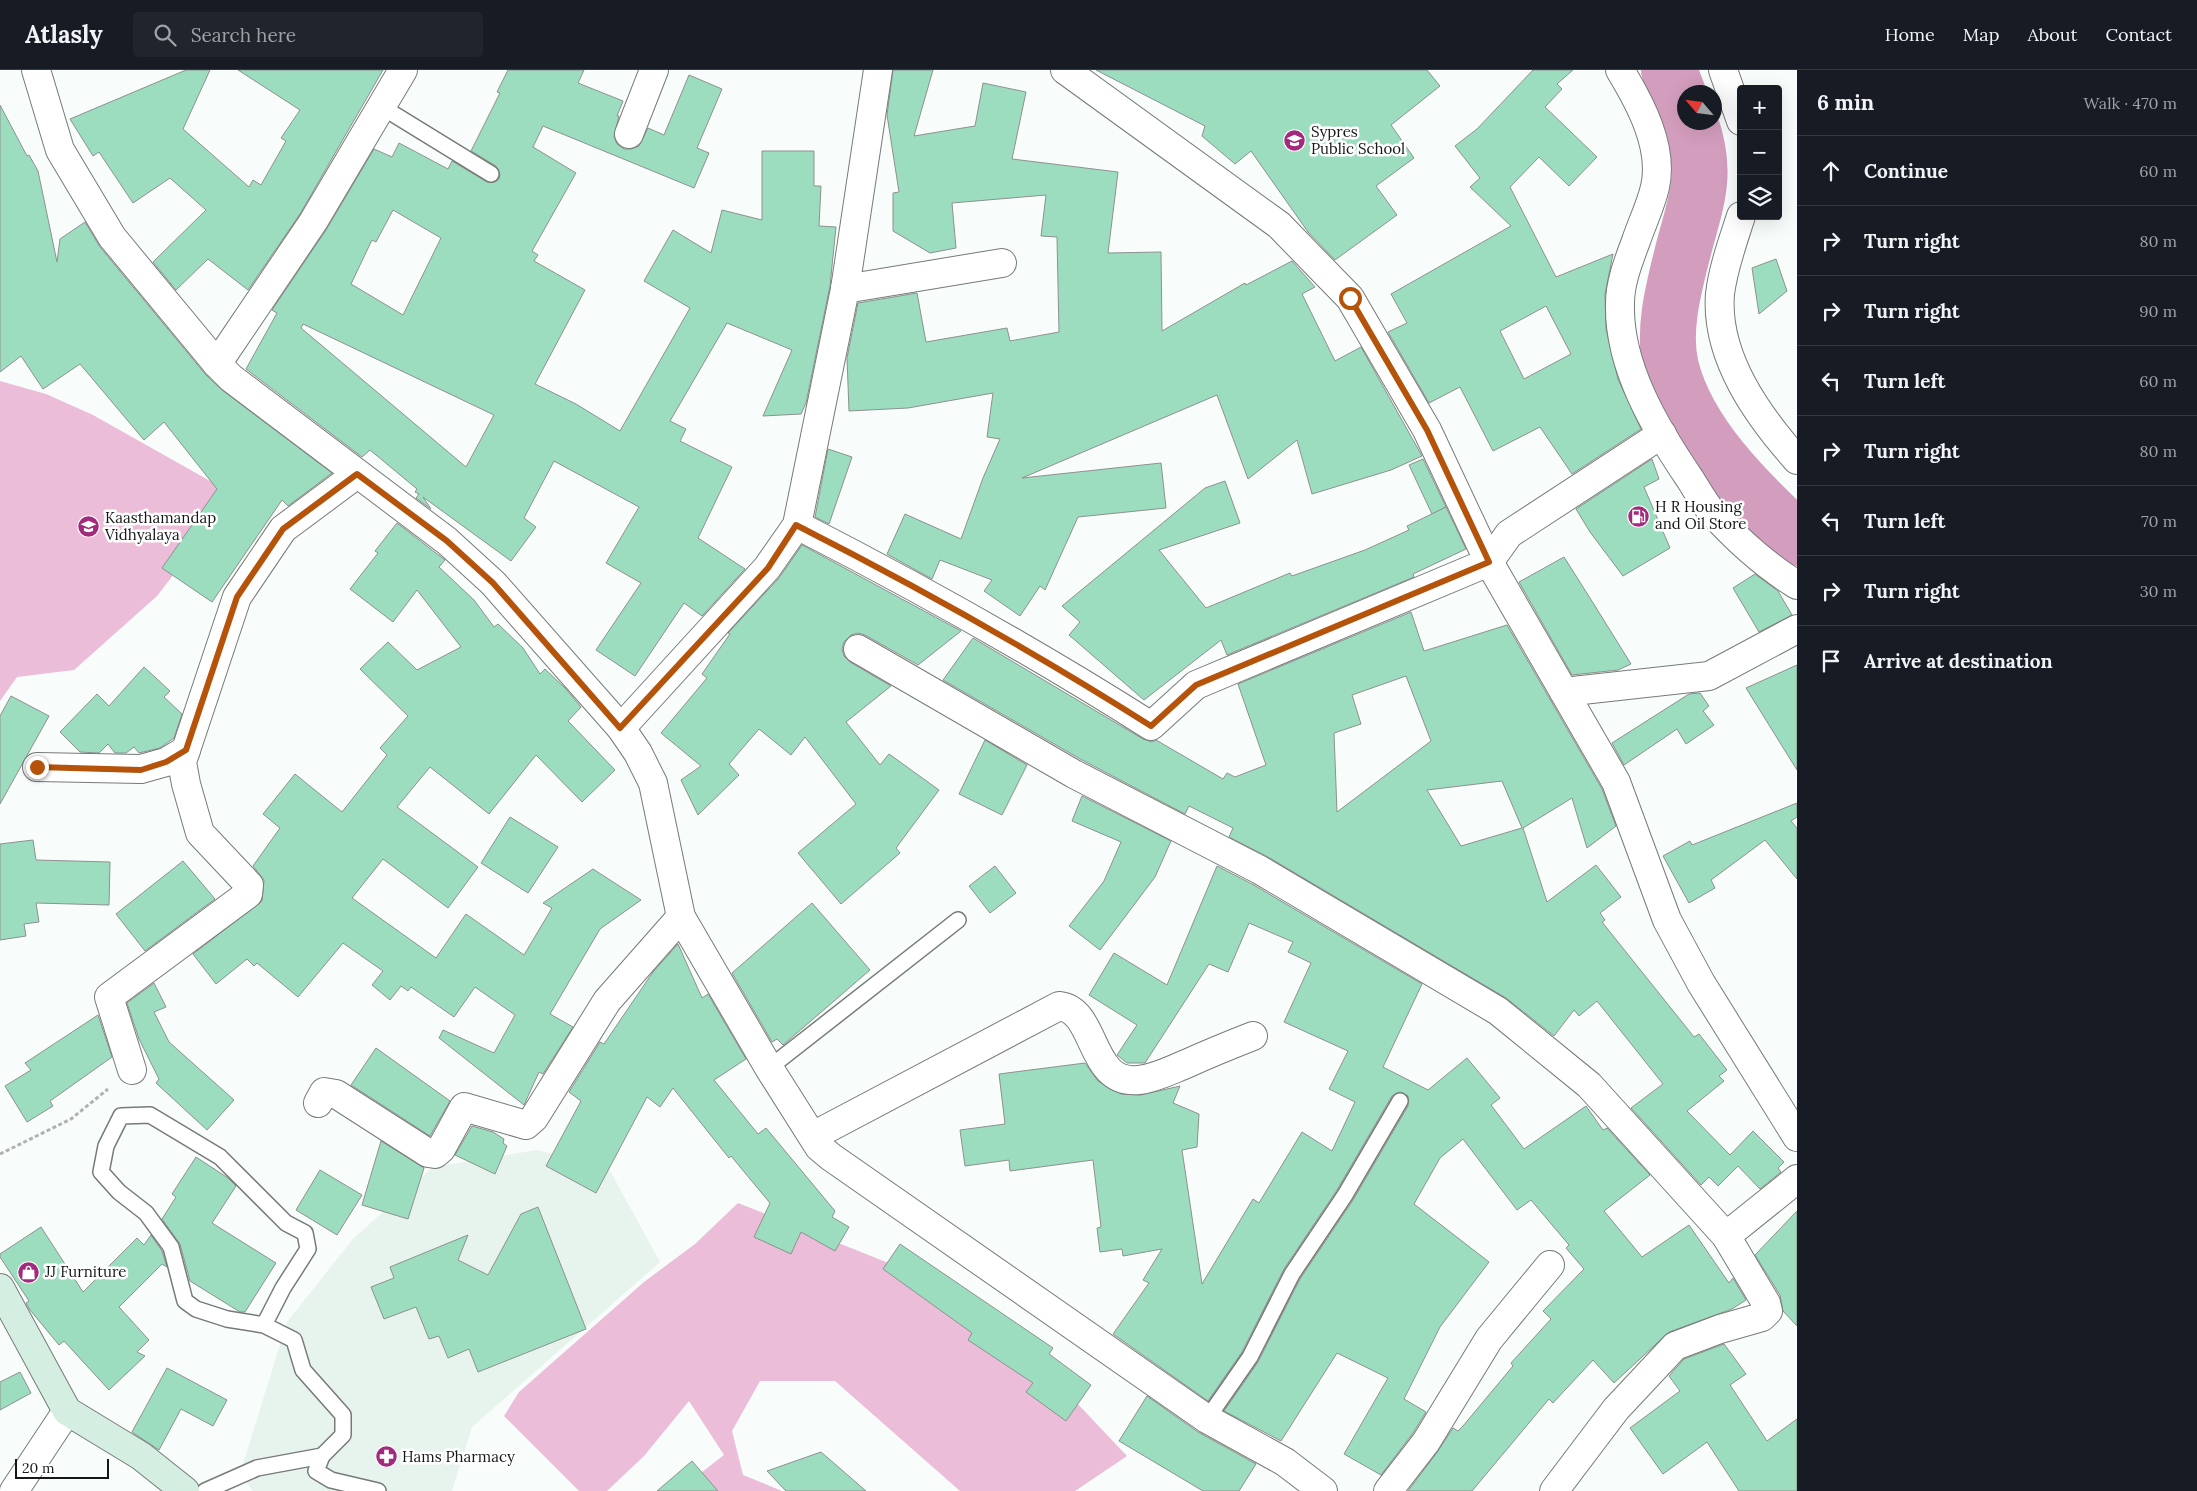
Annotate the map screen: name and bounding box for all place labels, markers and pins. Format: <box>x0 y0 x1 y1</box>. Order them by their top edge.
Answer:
place label: Sypres Public School <box>1311 122 1405 158</box>
school or university icon: Sypres Public School <box>1283 129 1307 153</box>
place label: H R Housing and Oil Store <box>1655 497 1746 533</box>
fuel station icon: H R Housing and Oil Store <box>1627 504 1651 528</box>
place label: Kaasthamandap Vidhyalaya <box>104 508 216 544</box>
school or university icon: Kaasthamandap Vidhyalaya <box>77 515 101 539</box>
shop icon: JJ Furniture <box>17 1260 41 1284</box>
place label: JJ Furniture <box>44 1262 127 1281</box>
pharmacy icon: Hams Pharmacy <box>374 1445 398 1469</box>
place label: Hams Pharmacy <box>402 1447 515 1466</box>

